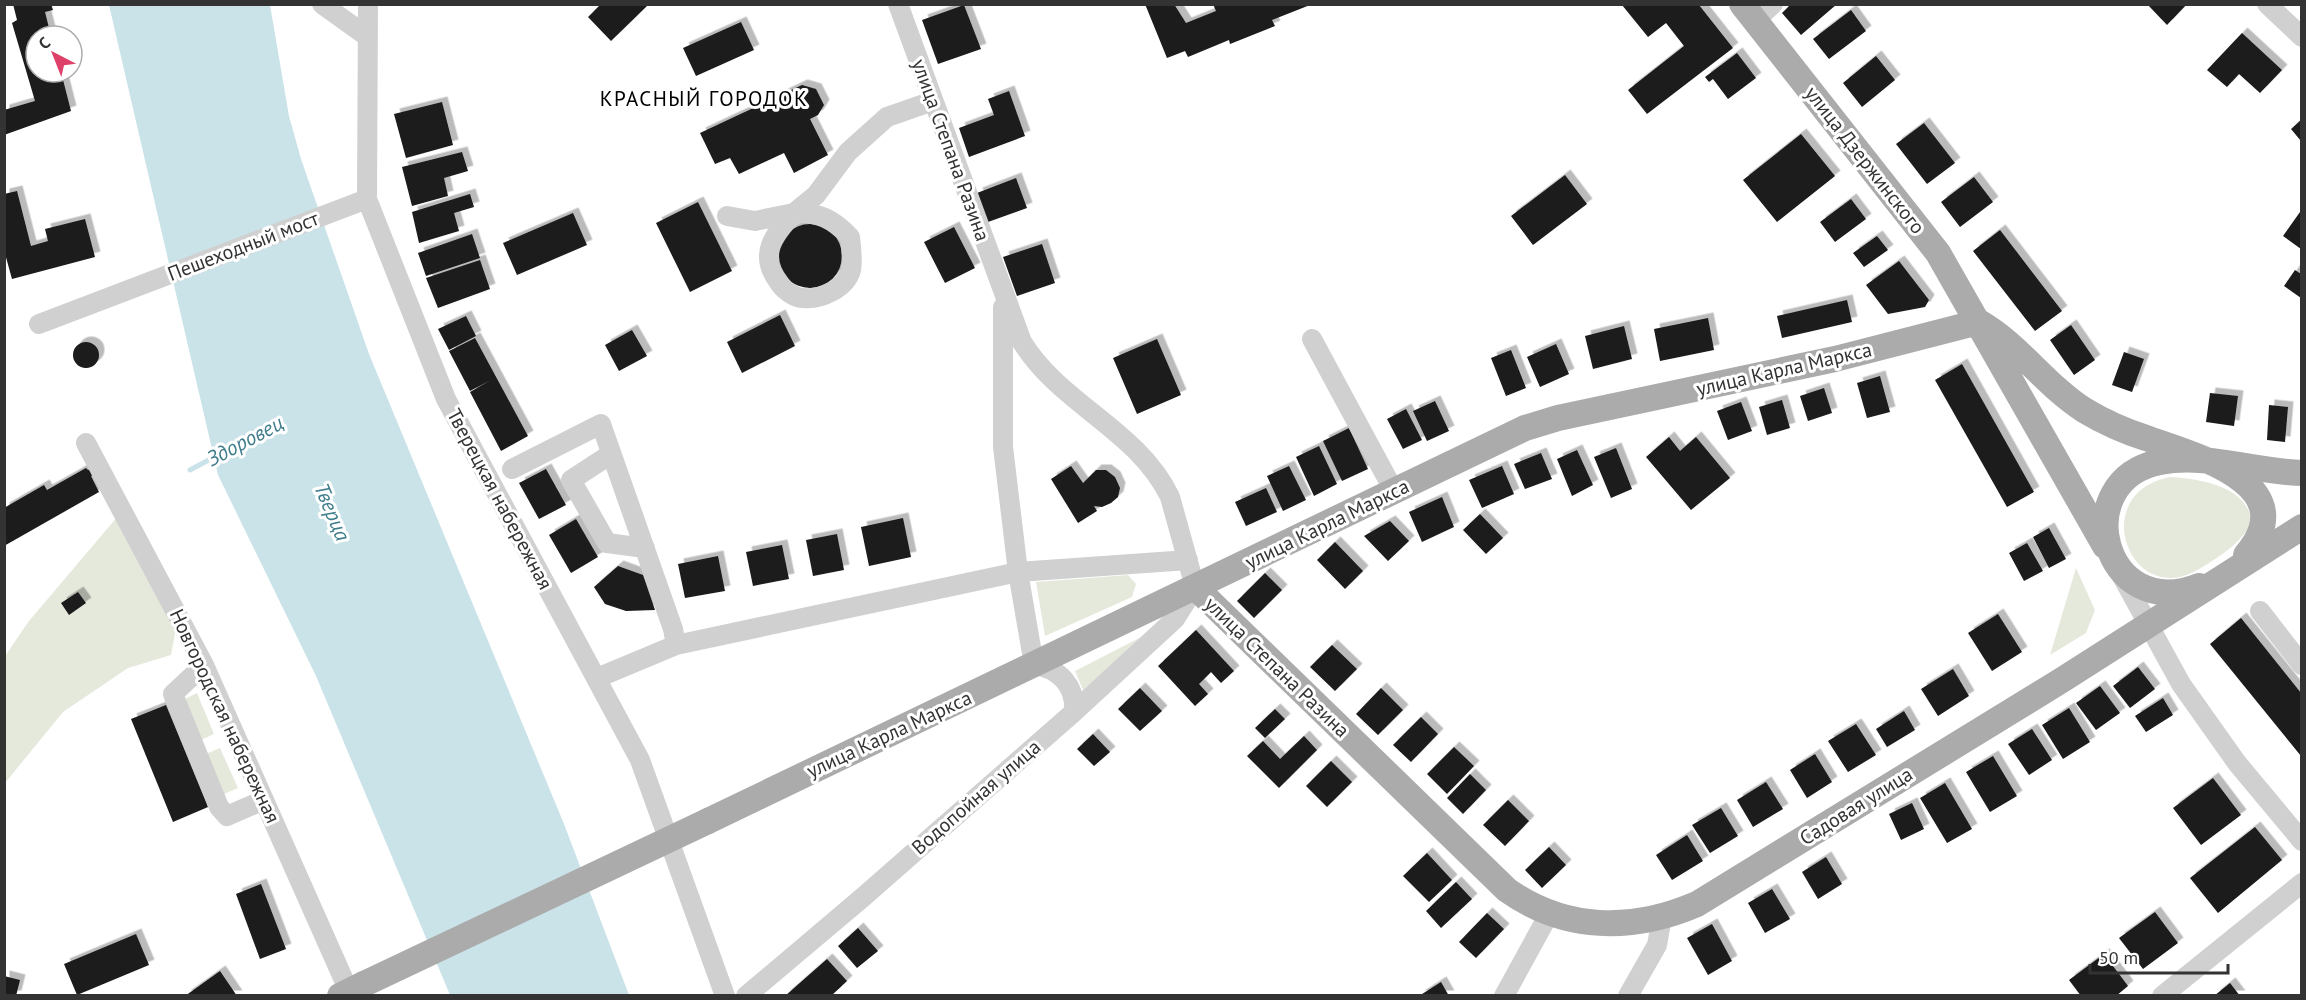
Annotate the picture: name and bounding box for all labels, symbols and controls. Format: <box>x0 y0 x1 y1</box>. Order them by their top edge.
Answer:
north arrow <box>24 24 84 84</box>
text: С <box>34 32 54 53</box>
street label: улица Степана Разина <box>906 55 996 245</box>
street label: улица Дзержинского <box>1799 81 1931 239</box>
district label: КРАСНЫЙ ГОРОДОК <box>600 85 808 112</box>
street label: Пешеходный мост <box>164 205 322 287</box>
street label: улица Карла Маркса <box>1694 336 1874 402</box>
street label: Тверецкая набережная <box>441 404 559 594</box>
water label: Здоровец <box>202 409 288 472</box>
street label: улица Карла Маркса <box>1241 473 1413 575</box>
water label: Тверца <box>308 479 357 545</box>
street label: улица Степана Разина <box>1199 591 1355 743</box>
street label: Новгородская набережная <box>164 605 286 827</box>
street label: улица Карла Маркса <box>802 684 976 784</box>
street label: Водопойная улица <box>906 734 1046 860</box>
street label: Садовая улица <box>1795 761 1917 851</box>
scale bar <box>2090 937 2228 975</box>
text: 50 m <box>2099 946 2138 969</box>

